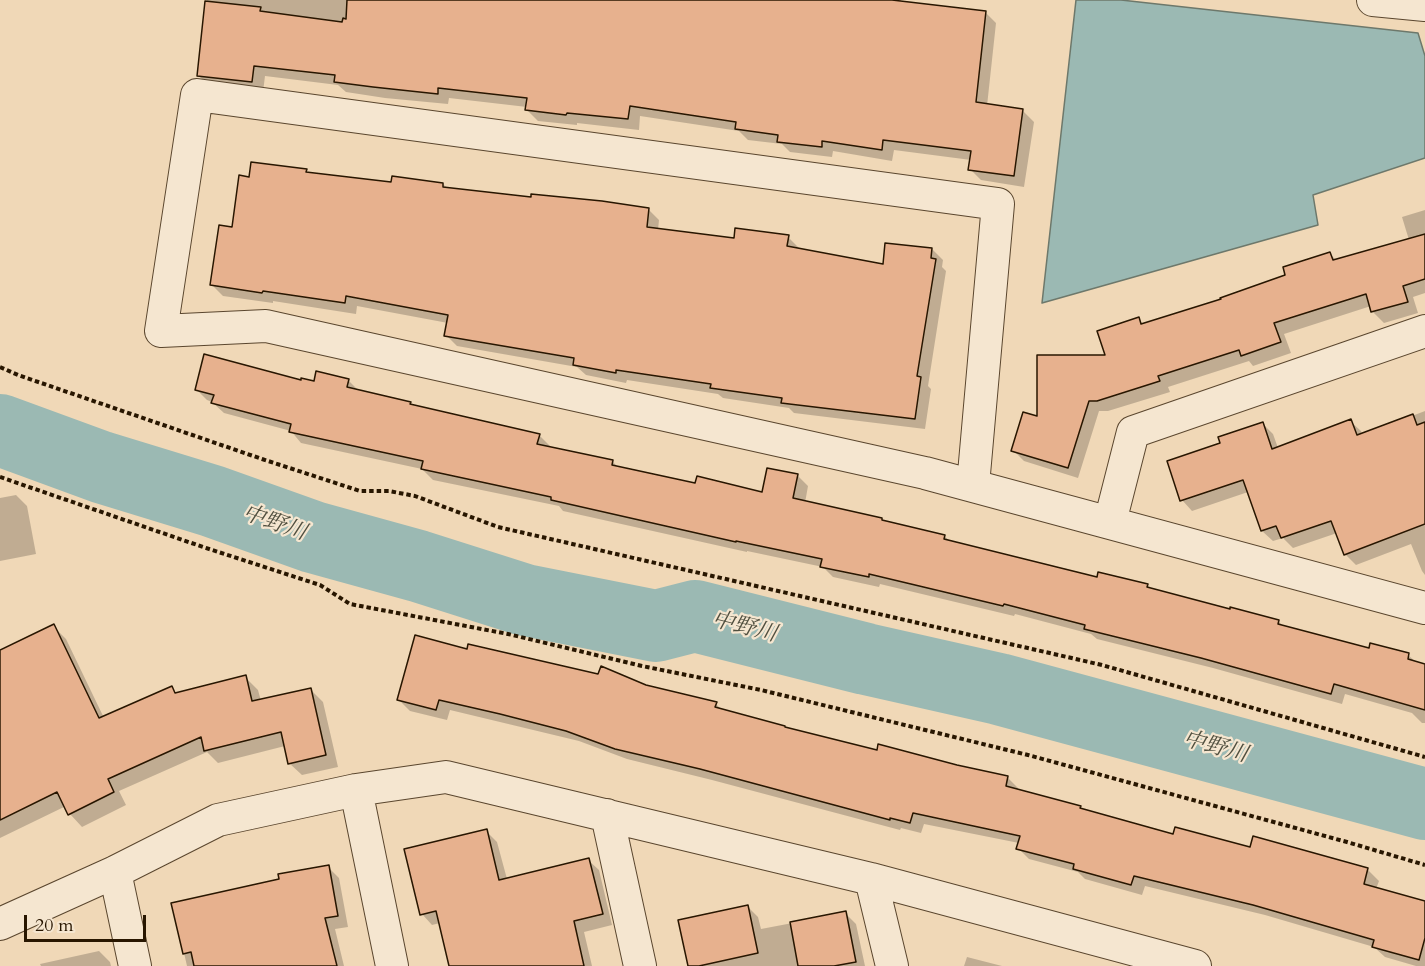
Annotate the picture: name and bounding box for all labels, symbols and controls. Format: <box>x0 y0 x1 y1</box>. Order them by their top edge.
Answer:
water label: 中野川 <box>239 501 309 547</box>
water label: 中野川 <box>709 607 779 649</box>
water label: 中野川 <box>1180 727 1250 769</box>
scale bar <box>27 903 148 941</box>
text: 20 m <box>35 913 74 938</box>

